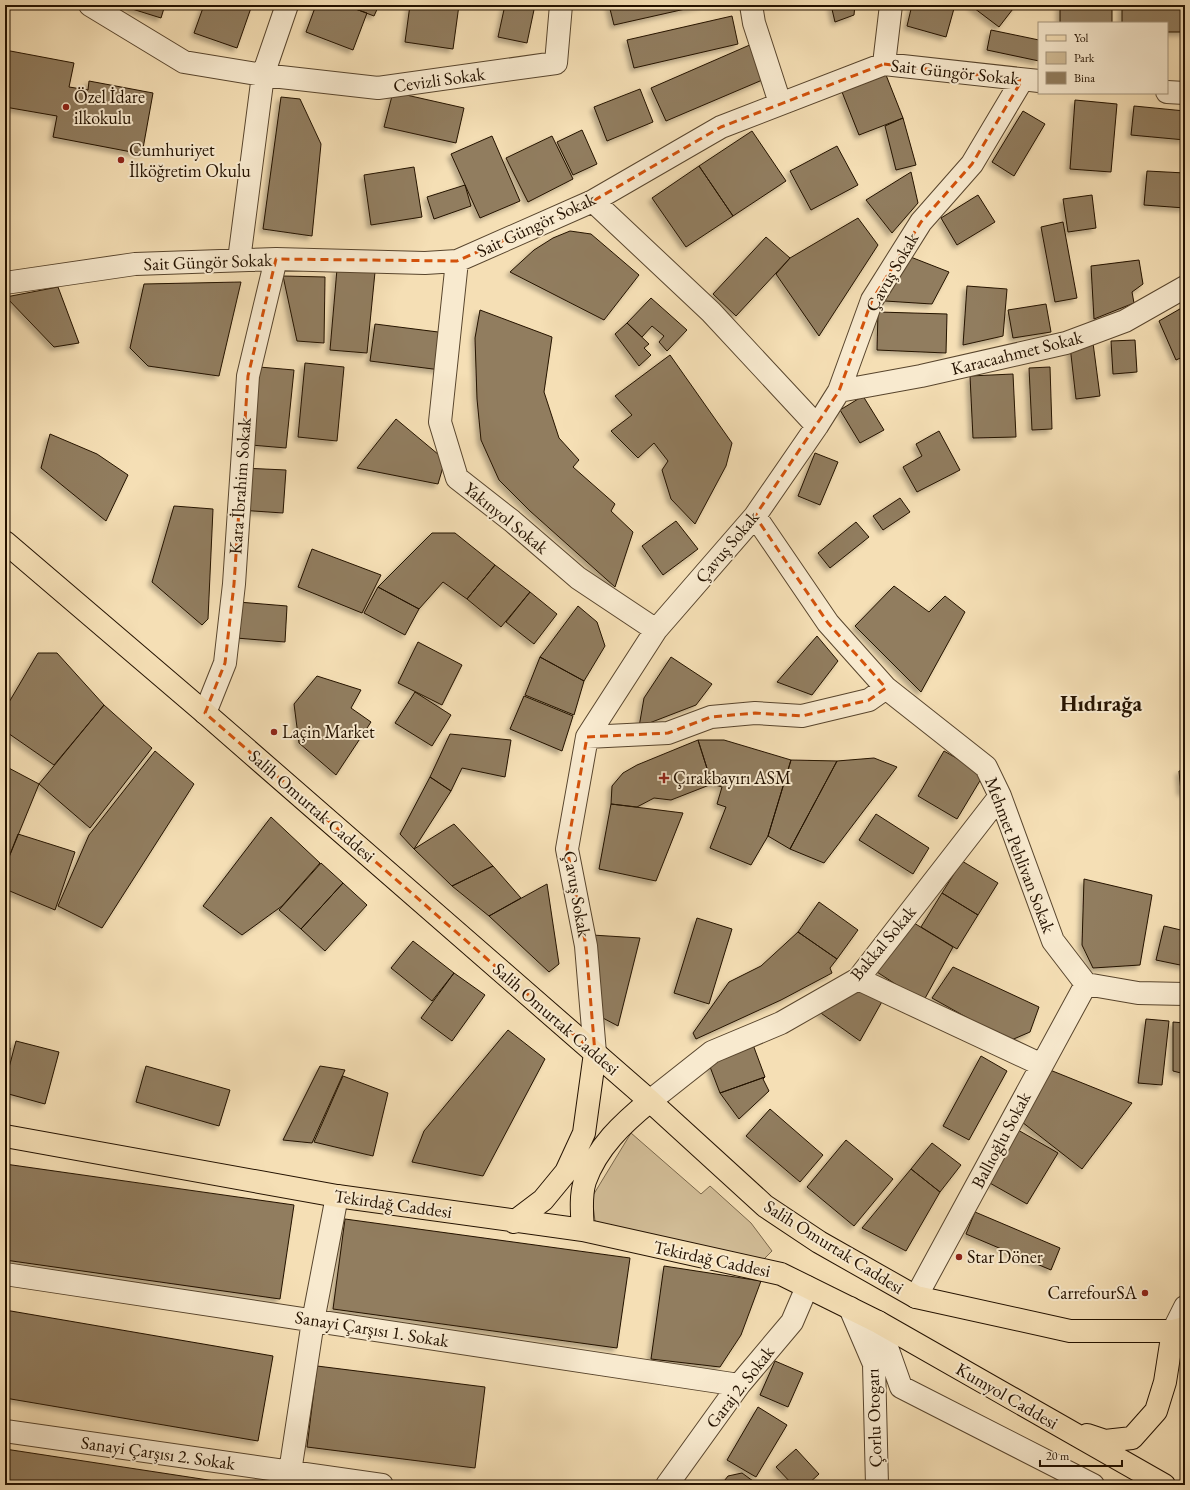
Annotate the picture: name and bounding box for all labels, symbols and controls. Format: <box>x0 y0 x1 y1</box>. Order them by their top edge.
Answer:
legend <box>1038 22 1168 94</box>
text: Yol <box>1074 30 1088 46</box>
text: Park <box>1074 50 1095 66</box>
street label: Sait Güngör Sokak <box>890 53 1021 90</box>
street label: Cevizli Sokak <box>392 62 487 97</box>
text: Bina <box>1074 70 1095 86</box>
place label: Özel İdare ilkokulu <box>74 85 145 129</box>
marker: Özel İdare ilkokulu <box>61 102 71 112</box>
place label: Cumhuriyet İlköğretim Okulu <box>129 138 251 182</box>
marker: Cumhuriyet İlköğretim Okulu <box>116 155 126 165</box>
street label: Sait Güngör Sokak <box>473 187 599 262</box>
street label: Çavuş Sokak <box>860 228 924 315</box>
street label: Sait Güngör Sokak <box>143 248 273 275</box>
street label: Karacaahmet Sokak <box>949 325 1086 380</box>
street label: Kara İbrahim Sokak <box>223 416 256 555</box>
street label: Yakınyol Sokak <box>459 476 554 559</box>
street label: Çavuş Sokak <box>690 505 764 588</box>
district label: Hıdırağa <box>1060 689 1142 718</box>
place label: Laçin Market <box>282 720 375 743</box>
marker: Laçin Market <box>269 727 279 737</box>
street label: Salih Omurtak Caddesi <box>244 744 381 867</box>
place label: Çırakbayırı ASM <box>673 766 791 789</box>
marker: Çırakbayırı ASM <box>658 772 670 784</box>
street label: Mehmet Pehlivan Sokak <box>980 773 1061 937</box>
street label: Çavuş Sokak <box>559 849 597 940</box>
street label: Bakkal Sokak <box>845 900 921 985</box>
street label: Salih Omurtak Caddesi <box>488 957 625 1080</box>
street label: Ballıoğlu Sokak <box>966 1087 1036 1192</box>
street label: Tekirdağ Caddesi <box>332 1184 454 1223</box>
street label: Salih Omurtak Caddesi <box>760 1194 909 1299</box>
street label: Tekirdağ Caddesi <box>651 1235 773 1282</box>
place label: Star Döner <box>967 1245 1043 1268</box>
marker: Star Döner <box>954 1252 964 1262</box>
place label: CarrefourSA <box>1047 1281 1138 1304</box>
marker: CarrefourSA <box>1140 1288 1150 1298</box>
street label: Sanayi Çarşısı 1. Sokak <box>294 1305 451 1352</box>
street label: Garaj 2. Sokak <box>700 1340 779 1433</box>
street label: Kumyol Caddesi <box>952 1357 1063 1434</box>
street label: Çorlu Otogarı <box>860 1368 887 1468</box>
street label: Sanayi Çarşısı 2. Sokak <box>80 1430 237 1475</box>
scale bar <box>1040 1442 1122 1468</box>
text: 20 m <box>1046 1448 1070 1464</box>

